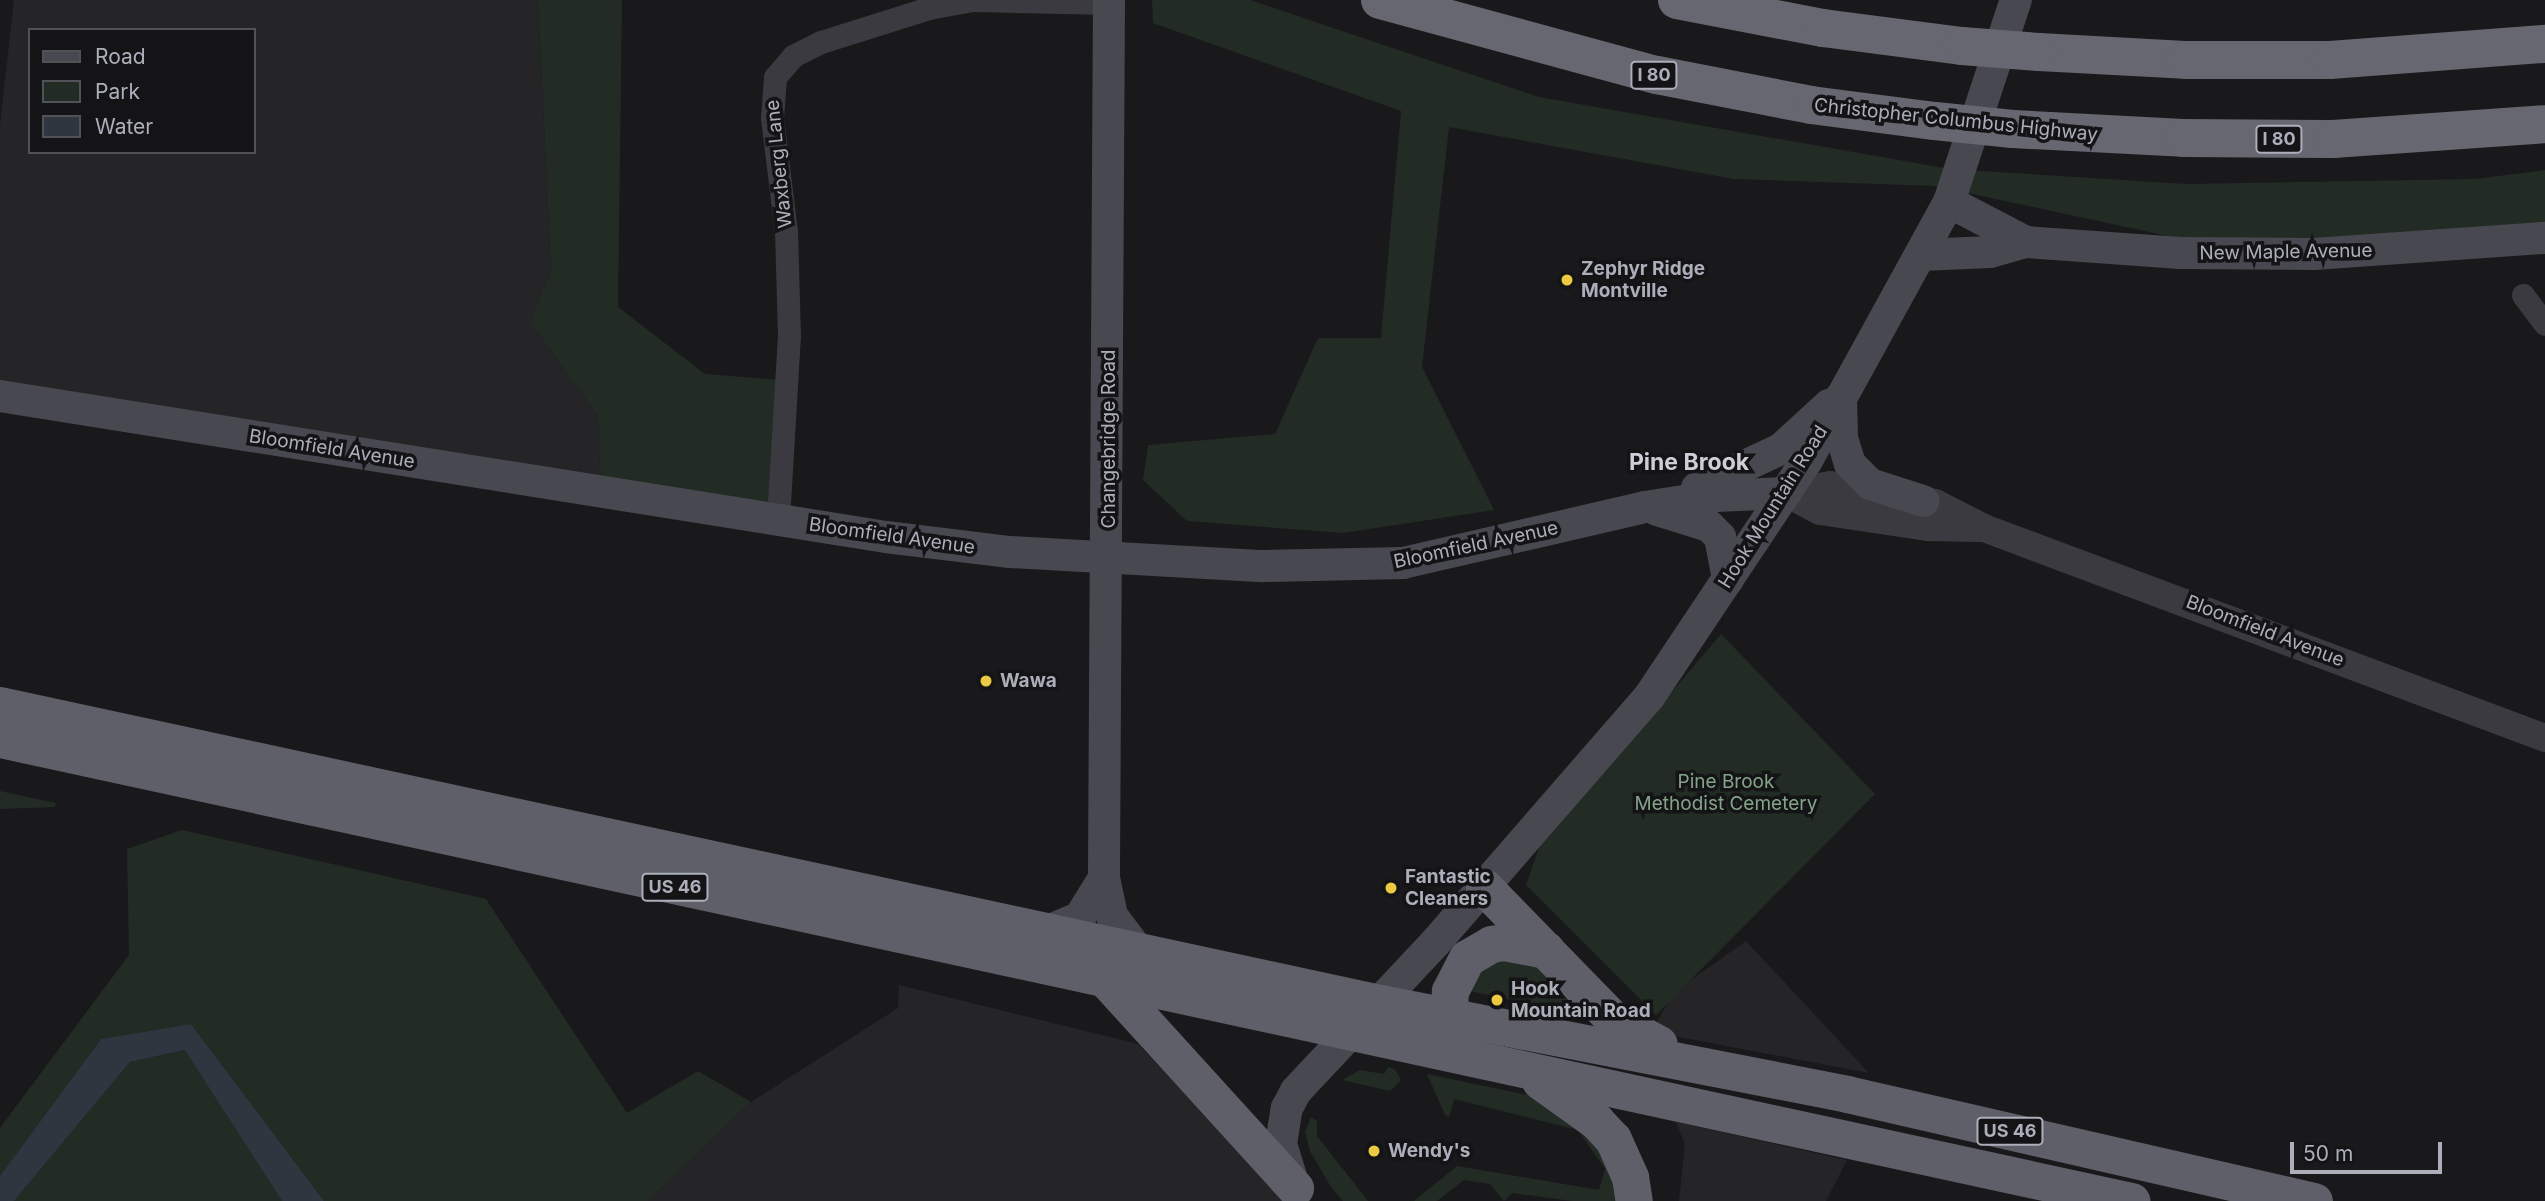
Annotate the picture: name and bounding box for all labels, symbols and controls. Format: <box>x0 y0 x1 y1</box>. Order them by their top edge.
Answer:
legend <box>28 28 256 154</box>
text: Road <box>95 44 146 69</box>
road number: I 80 <box>1630 60 1678 90</box>
text: Park <box>95 79 140 104</box>
street label: Christopher Columbus Highway <box>1813 94 2099 146</box>
street label: Waxberg Lane <box>761 99 797 229</box>
text: Water <box>95 114 153 139</box>
road number: I 80 <box>2254 124 2304 154</box>
street label: New Maple Avenue <box>2199 239 2373 265</box>
place label: Zephyr Ridge Montville <box>1581 258 1705 302</box>
marker: Zephyr Ridge Montville <box>1559 272 1575 288</box>
street label: Changebridge Road <box>1098 350 1120 528</box>
street label: Hook Mountain Road <box>1714 421 1832 593</box>
street label: Bloomfield Avenue <box>248 425 416 473</box>
district label: Pine Brook <box>1629 448 1749 476</box>
street label: Bloomfield Avenue <box>807 513 977 559</box>
street label: Bloomfield Avenue <box>1392 516 1560 574</box>
street label: Bloomfield Avenue <box>2183 590 2347 672</box>
place label: Wawa <box>1000 670 1057 692</box>
marker: Wawa <box>978 673 994 689</box>
park label: Pine Brook Methodist Cemetery <box>1635 771 1817 815</box>
place label: Fantastic Cleaners <box>1405 866 1491 910</box>
road number: US 46 <box>640 872 710 902</box>
marker: Fantastic Cleaners <box>1383 880 1399 896</box>
place label: Hook Mountain Road <box>1511 978 1651 1022</box>
marker: Hook Mountain Road <box>1489 992 1505 1008</box>
road number: US 46 <box>1975 1116 2045 1146</box>
scale bar <box>2293 1128 2445 1172</box>
place label: Wendy's <box>1388 1140 1470 1162</box>
text: 50 m <box>2303 1141 2353 1166</box>
marker: Wendy's <box>1366 1143 1382 1159</box>

